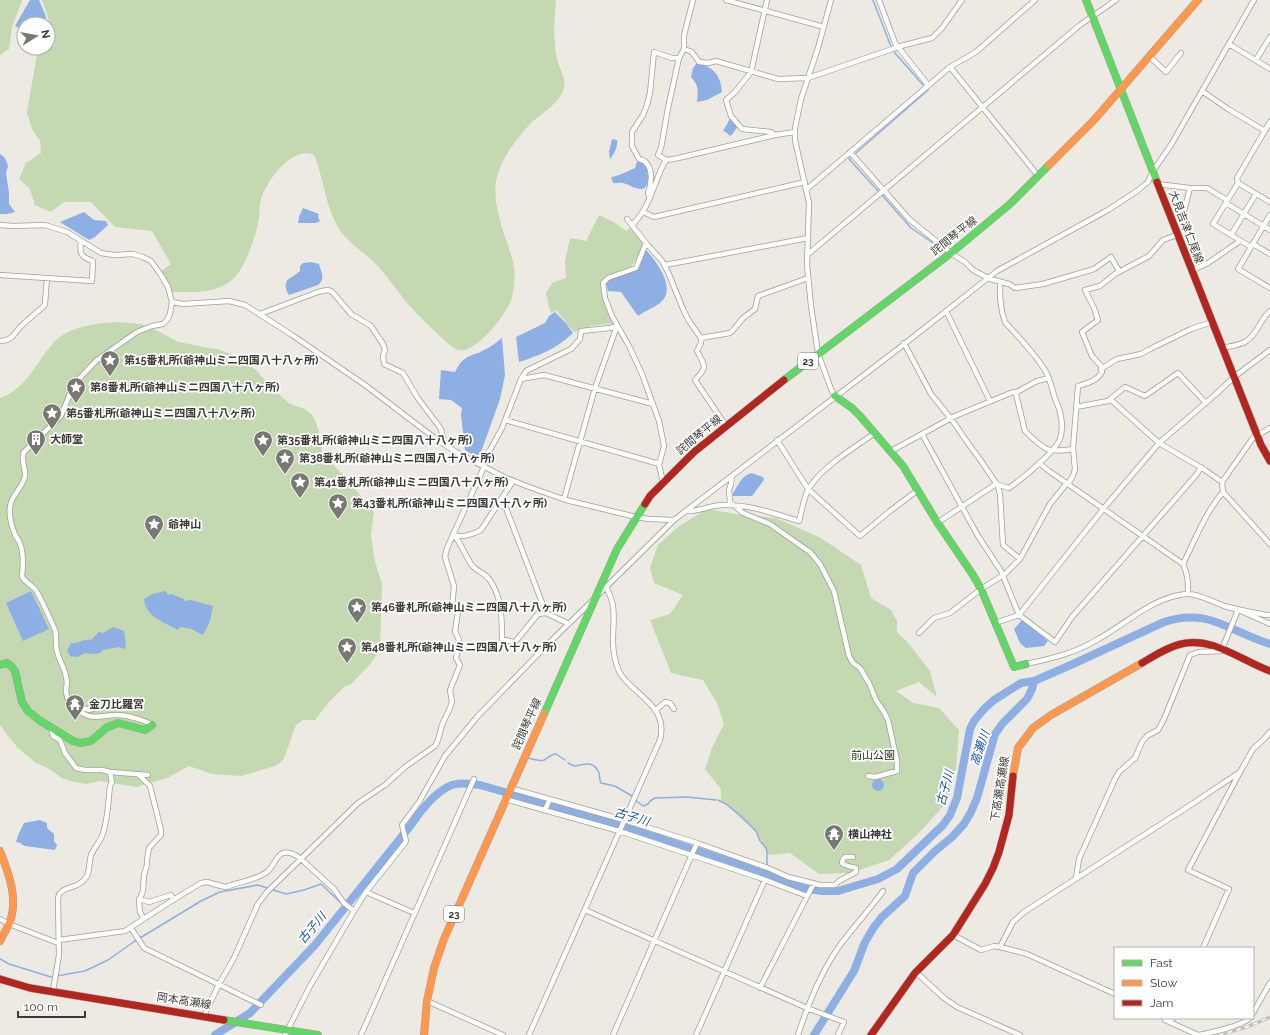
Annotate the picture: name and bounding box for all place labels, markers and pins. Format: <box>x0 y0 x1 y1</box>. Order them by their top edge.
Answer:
place icon: 第15番札所(爺神山ミニ四国八十八ヶ所) <box>99 349 121 377</box>
place label: 第15番札所(爺神山ミニ四国八十八ヶ所) <box>124 354 319 367</box>
place icon: 第8番札所(爺神山ミニ四国八十八ヶ所) <box>65 376 87 404</box>
place label: 第8番札所(爺神山ミニ四国八十八ヶ所) <box>90 381 280 394</box>
place icon: 第5番札所(爺神山ミニ四国八十八ヶ所) <box>41 402 63 430</box>
place label: 第5番札所(爺神山ミニ四国八十八ヶ所) <box>66 407 256 420</box>
building icon: 大師堂 <box>25 428 47 456</box>
place icon: 第35番札所(爺神山ミニ四国八十八ヶ所) <box>252 429 274 457</box>
place label: 大師堂 <box>50 433 83 446</box>
place label: 第35番札所(爺神山ミニ四国八十八ヶ所) <box>277 434 473 447</box>
place icon: 第38番札所(爺神山ミニ四国八十八ヶ所) <box>274 447 296 475</box>
place label: 第38番札所(爺神山ミニ四国八十八ヶ所) <box>299 452 495 465</box>
place icon: 第41番札所(爺神山ミニ四国八十八ヶ所) <box>289 471 311 499</box>
place label: 第41番札所(爺神山ミニ四国八十八ヶ所) <box>314 476 509 489</box>
place icon: 第43番札所(爺神山ミニ四国八十八ヶ所) <box>327 492 349 520</box>
place label: 第43番札所(爺神山ミニ四国八十八ヶ所) <box>352 497 548 510</box>
place icon: 爺神山 <box>143 513 165 541</box>
place label: 爺神山 <box>168 518 201 531</box>
place icon: 第46番札所(爺神山ミニ四国八十八ヶ所) <box>346 596 368 624</box>
place label: 第46番札所(爺神山ミニ四国八十八ヶ所) <box>371 601 567 614</box>
place icon: 第48番札所(爺神山ミニ四国八十八ヶ所) <box>336 636 358 664</box>
place label: 第48番札所(爺神山ミニ四国八十八ヶ所) <box>361 641 557 654</box>
temple icon: 金刀比羅宮 <box>64 693 86 721</box>
place label: 金刀比羅宮 <box>89 698 144 711</box>
temple icon: 横山神社 <box>823 823 845 851</box>
place label: 横山神社 <box>848 828 892 841</box>

